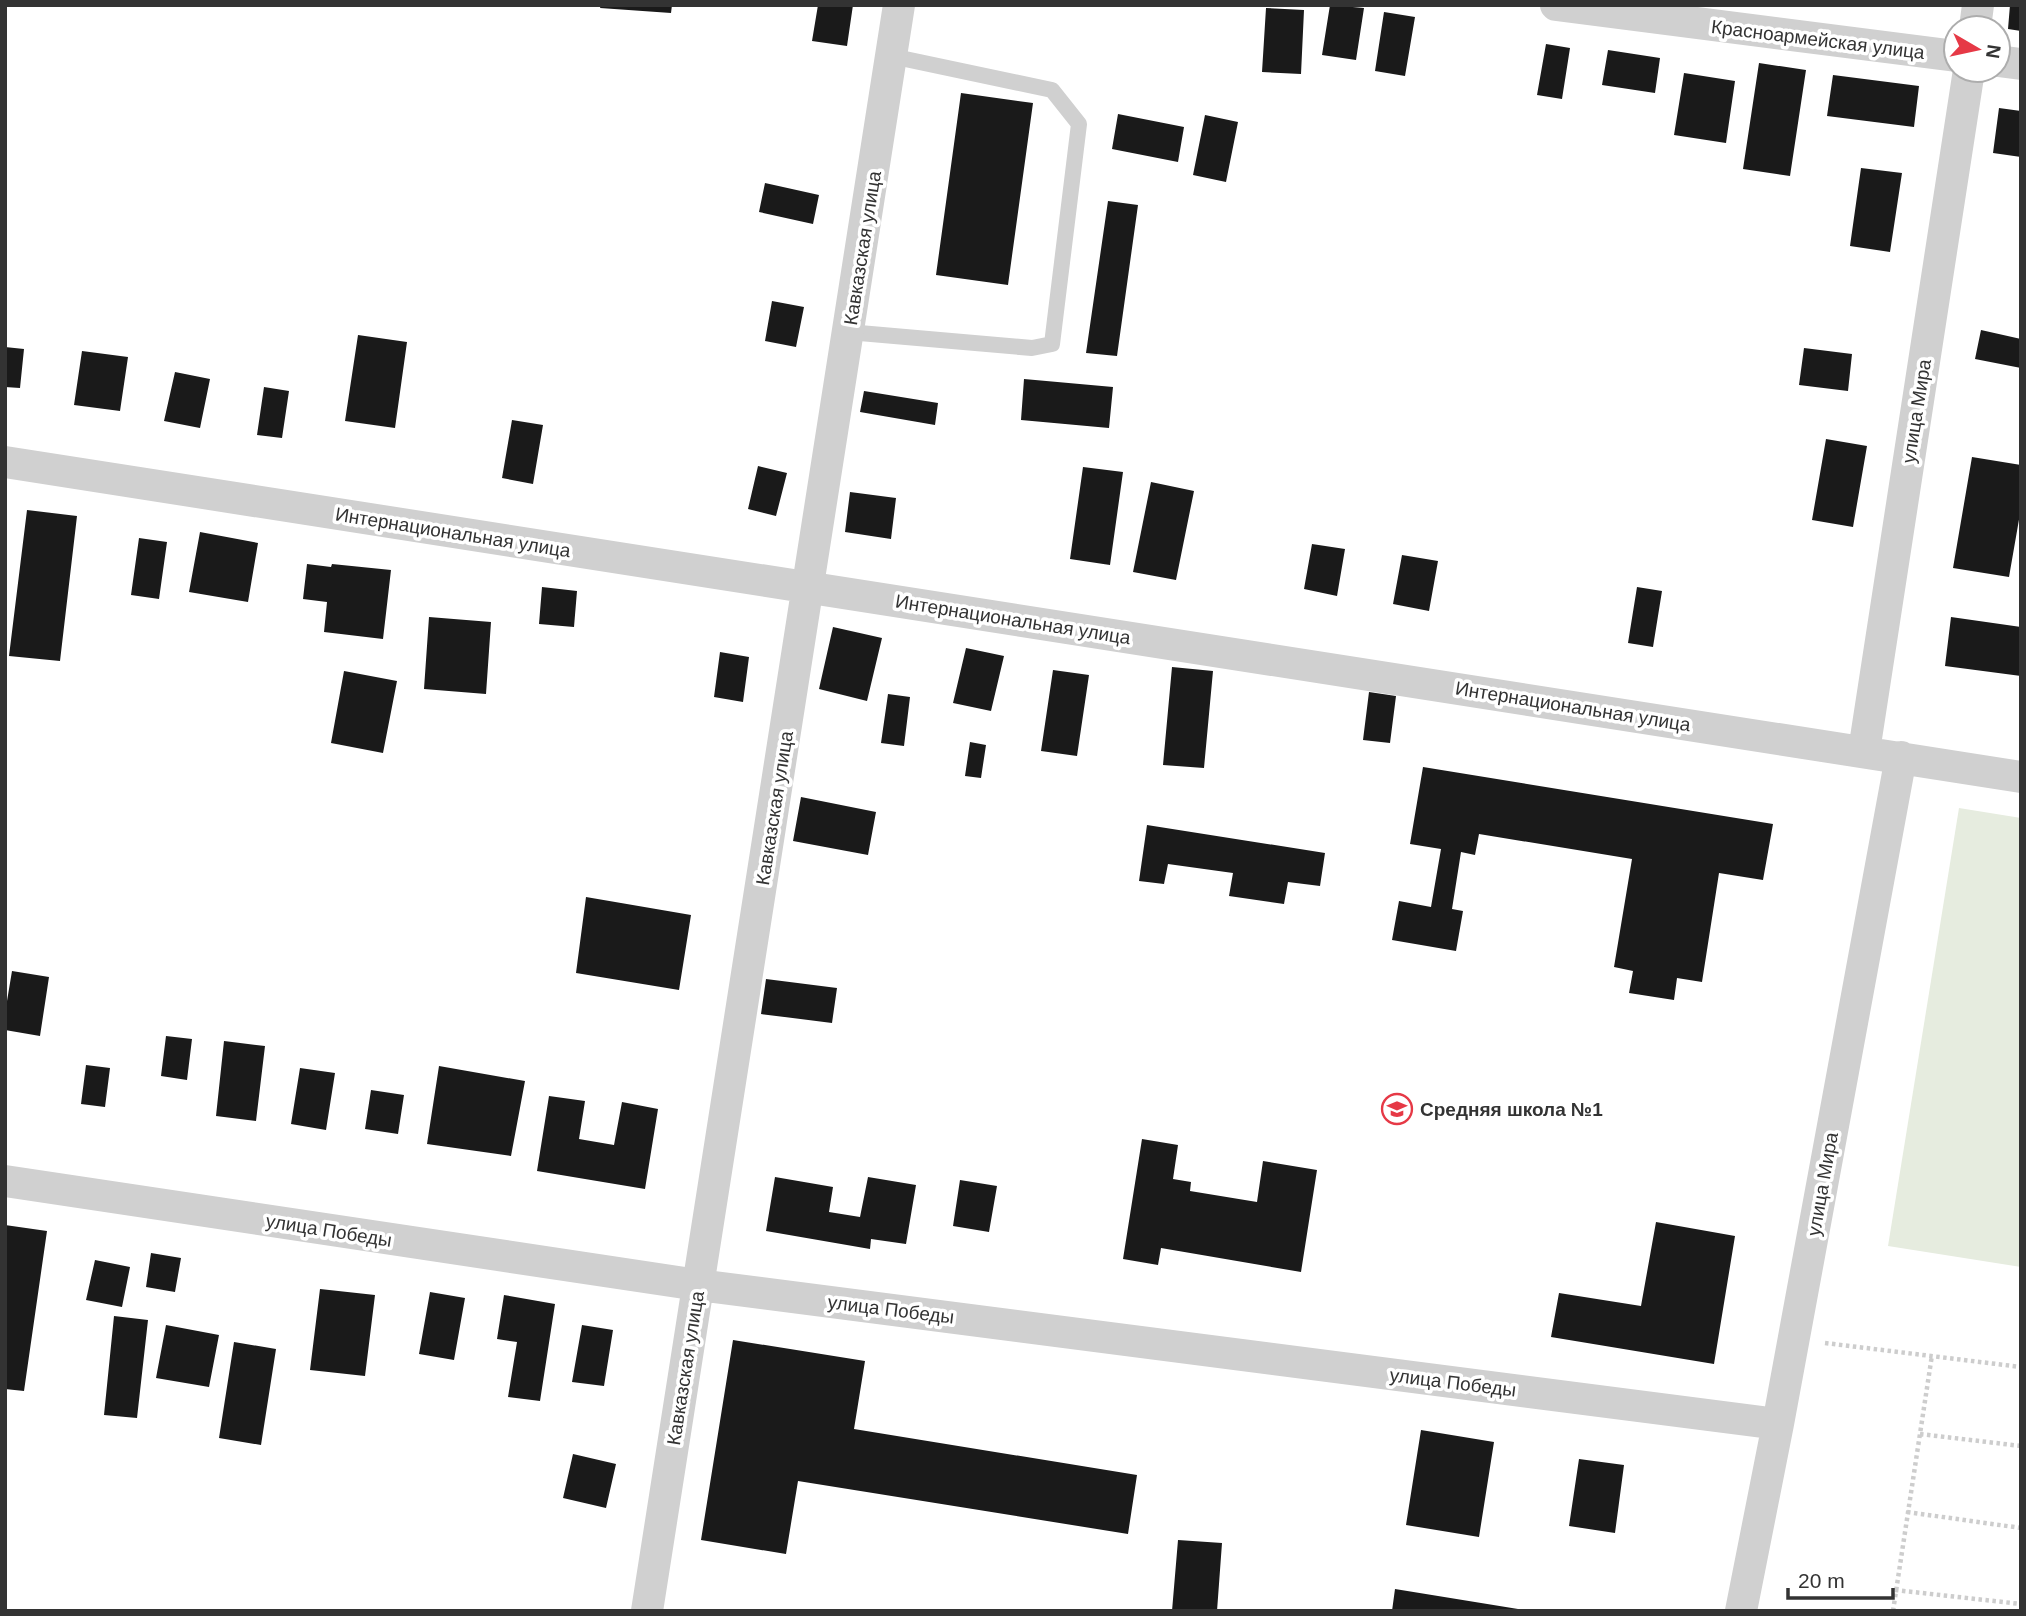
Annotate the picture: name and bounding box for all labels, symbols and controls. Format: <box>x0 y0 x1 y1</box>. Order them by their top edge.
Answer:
north arrow <box>1942 14 2012 84</box>
street label: Красноармейская улица <box>1710 16 1926 63</box>
text: N <box>1982 43 2005 60</box>
street label: Кавказская улица <box>840 169 885 327</box>
street label: улица Мира <box>1898 357 1935 465</box>
street label: Интернациональная улица <box>334 504 572 562</box>
street label: Интернациональная улица <box>894 591 1132 649</box>
street label: Интернациональная улица <box>1454 678 1692 736</box>
street label: Кавказская улица <box>752 729 797 887</box>
school or university icon: Средняя школа №1 <box>1380 1092 1414 1126</box>
place label: Средняя школа №1 <box>1420 1099 1603 1120</box>
street label: улица Мира <box>1803 1130 1842 1238</box>
street label: улица Победы <box>264 1210 393 1251</box>
street label: Кавказская улица <box>663 1289 708 1447</box>
street label: улица Победы <box>826 1291 955 1328</box>
street label: улица Победы <box>1388 1364 1517 1401</box>
scale bar <box>1788 1556 1893 1600</box>
text: 20 m <box>1798 1569 1845 1592</box>

